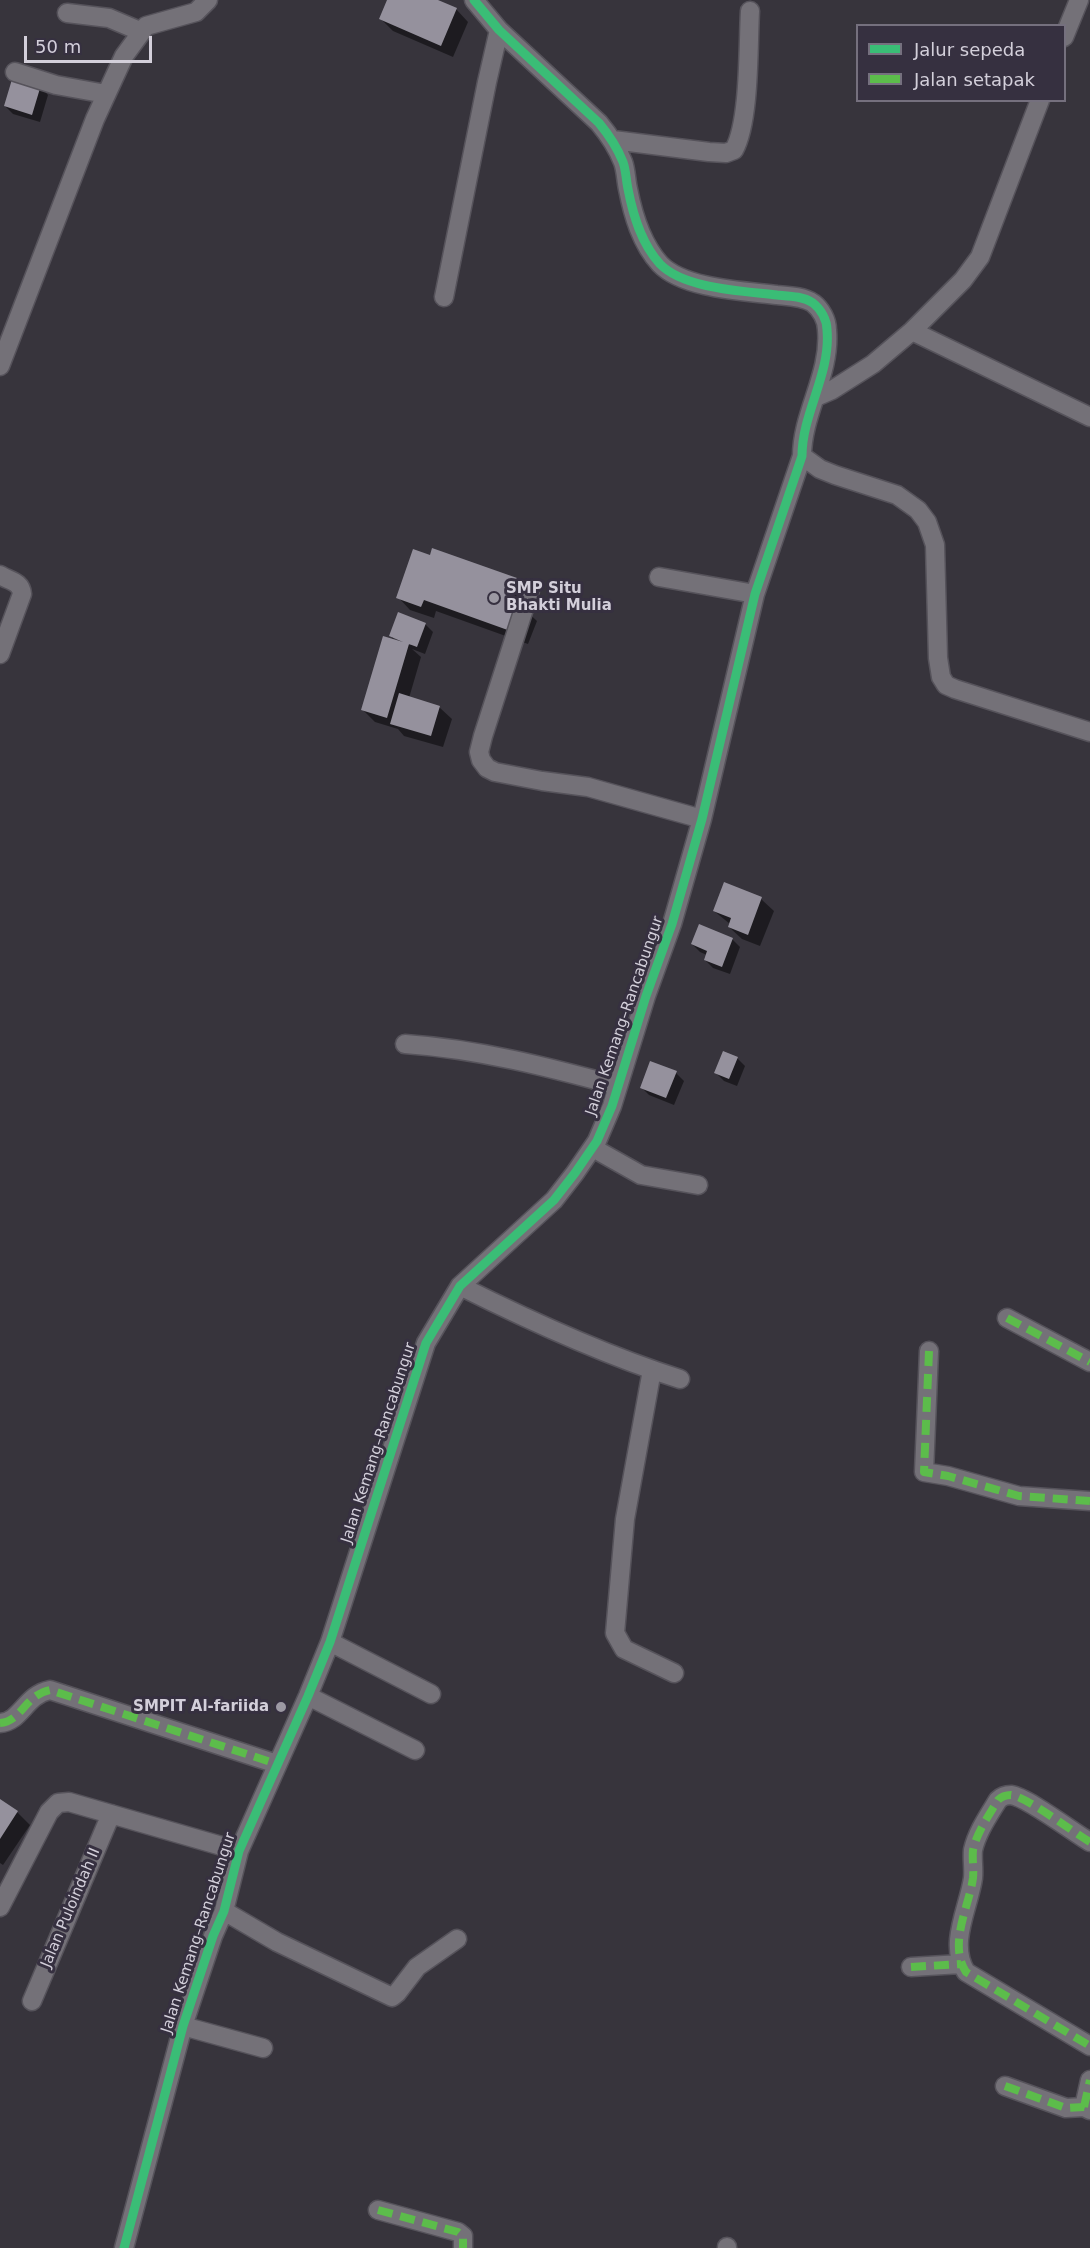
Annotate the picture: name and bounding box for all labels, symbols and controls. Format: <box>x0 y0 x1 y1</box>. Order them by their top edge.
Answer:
scale bar <box>27 24 154 62</box>
legend <box>856 24 1066 102</box>
text: 50 m <box>35 36 81 57</box>
text: Jalur sepeda <box>914 39 1025 60</box>
text: Jalan setapak <box>914 69 1035 90</box>
place label: SMP Situ Bhakti Mulia <box>506 580 612 615</box>
marker: SMP Situ Bhakti Mulia <box>487 591 501 605</box>
street label: Jalan Kemang–Rancabungur <box>582 914 668 1118</box>
street label: Jalan Kemang–Rancabungur <box>338 1340 420 1546</box>
place label: SMPIT Al-fariida <box>133 1698 269 1716</box>
marker: SMPIT Al-fariida <box>274 1700 288 1714</box>
street label: Jalan Kemang–Rancabungur <box>158 1830 240 2036</box>
street label: Jalan Puloindah II <box>38 1845 104 1971</box>

